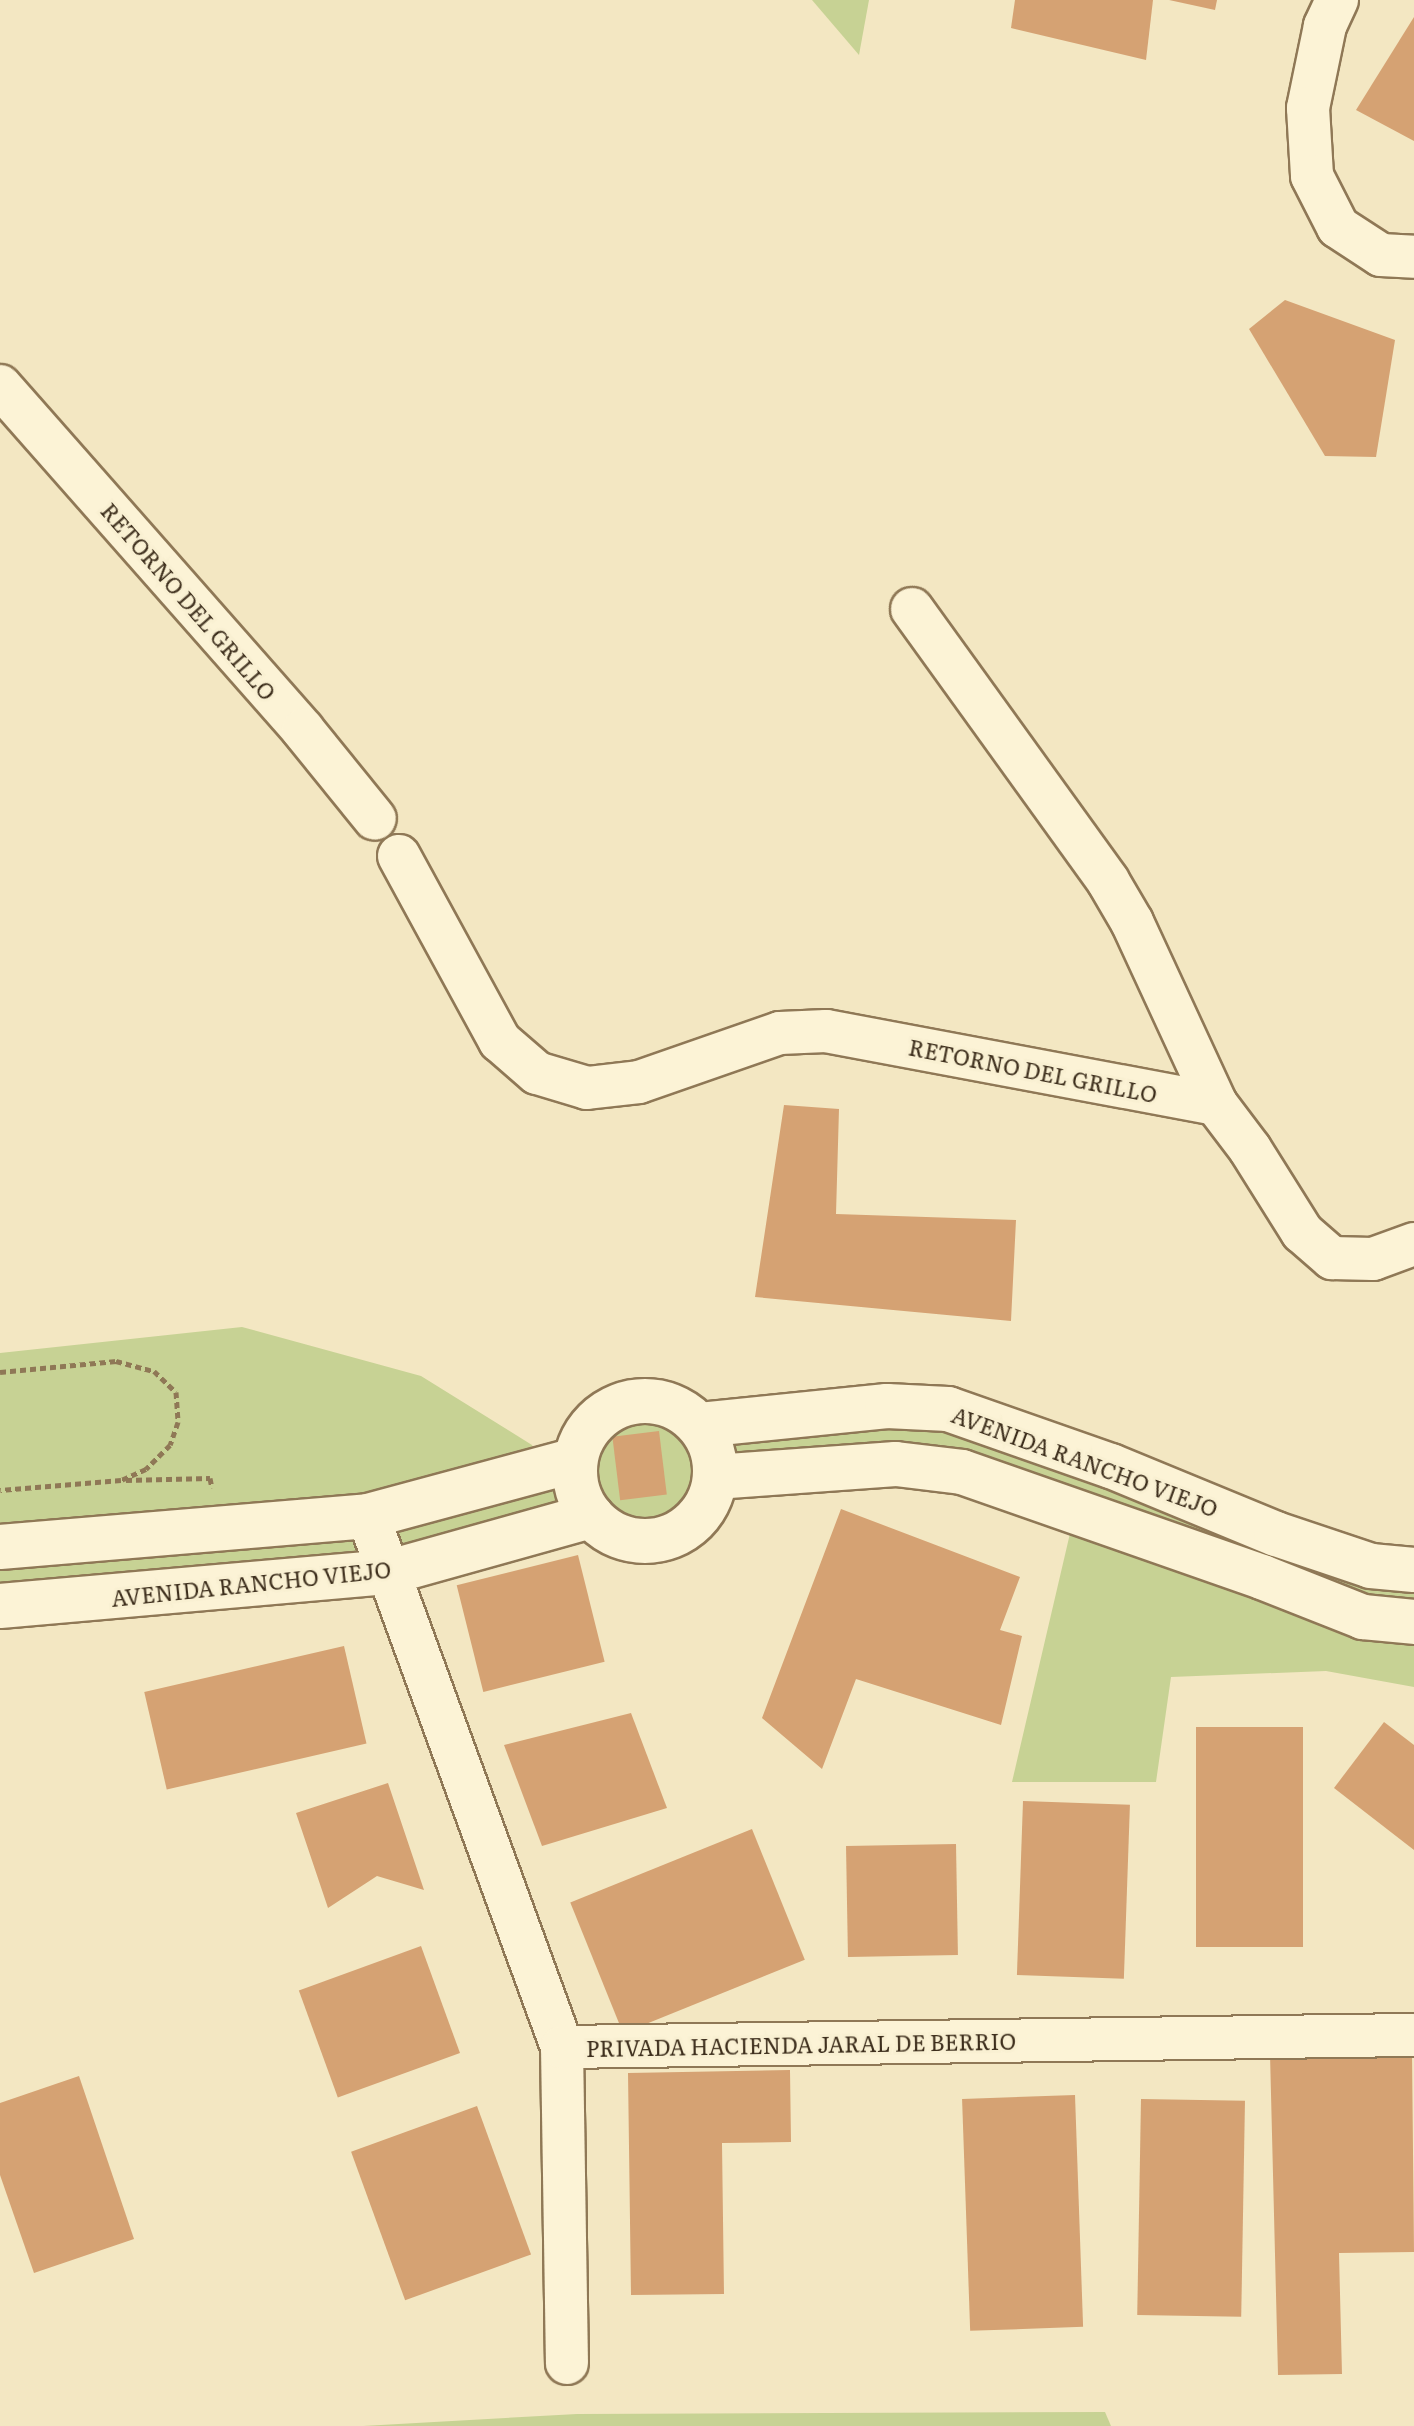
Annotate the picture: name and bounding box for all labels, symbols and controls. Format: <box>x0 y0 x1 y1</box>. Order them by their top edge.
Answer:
street label: RETORNO DEL GRILLO <box>96 497 282 705</box>
street label: RETORNO DEL GRILLO <box>907 1033 1159 1107</box>
street label: AVENIDA RANCHO VIEJO <box>948 1401 1222 1521</box>
street label: AVENIDA RANCHO VIEJO <box>110 1555 392 1611</box>
street label: PRIVADA HACIENDA JARAL DE BERRIO <box>586 2027 1016 2061</box>

